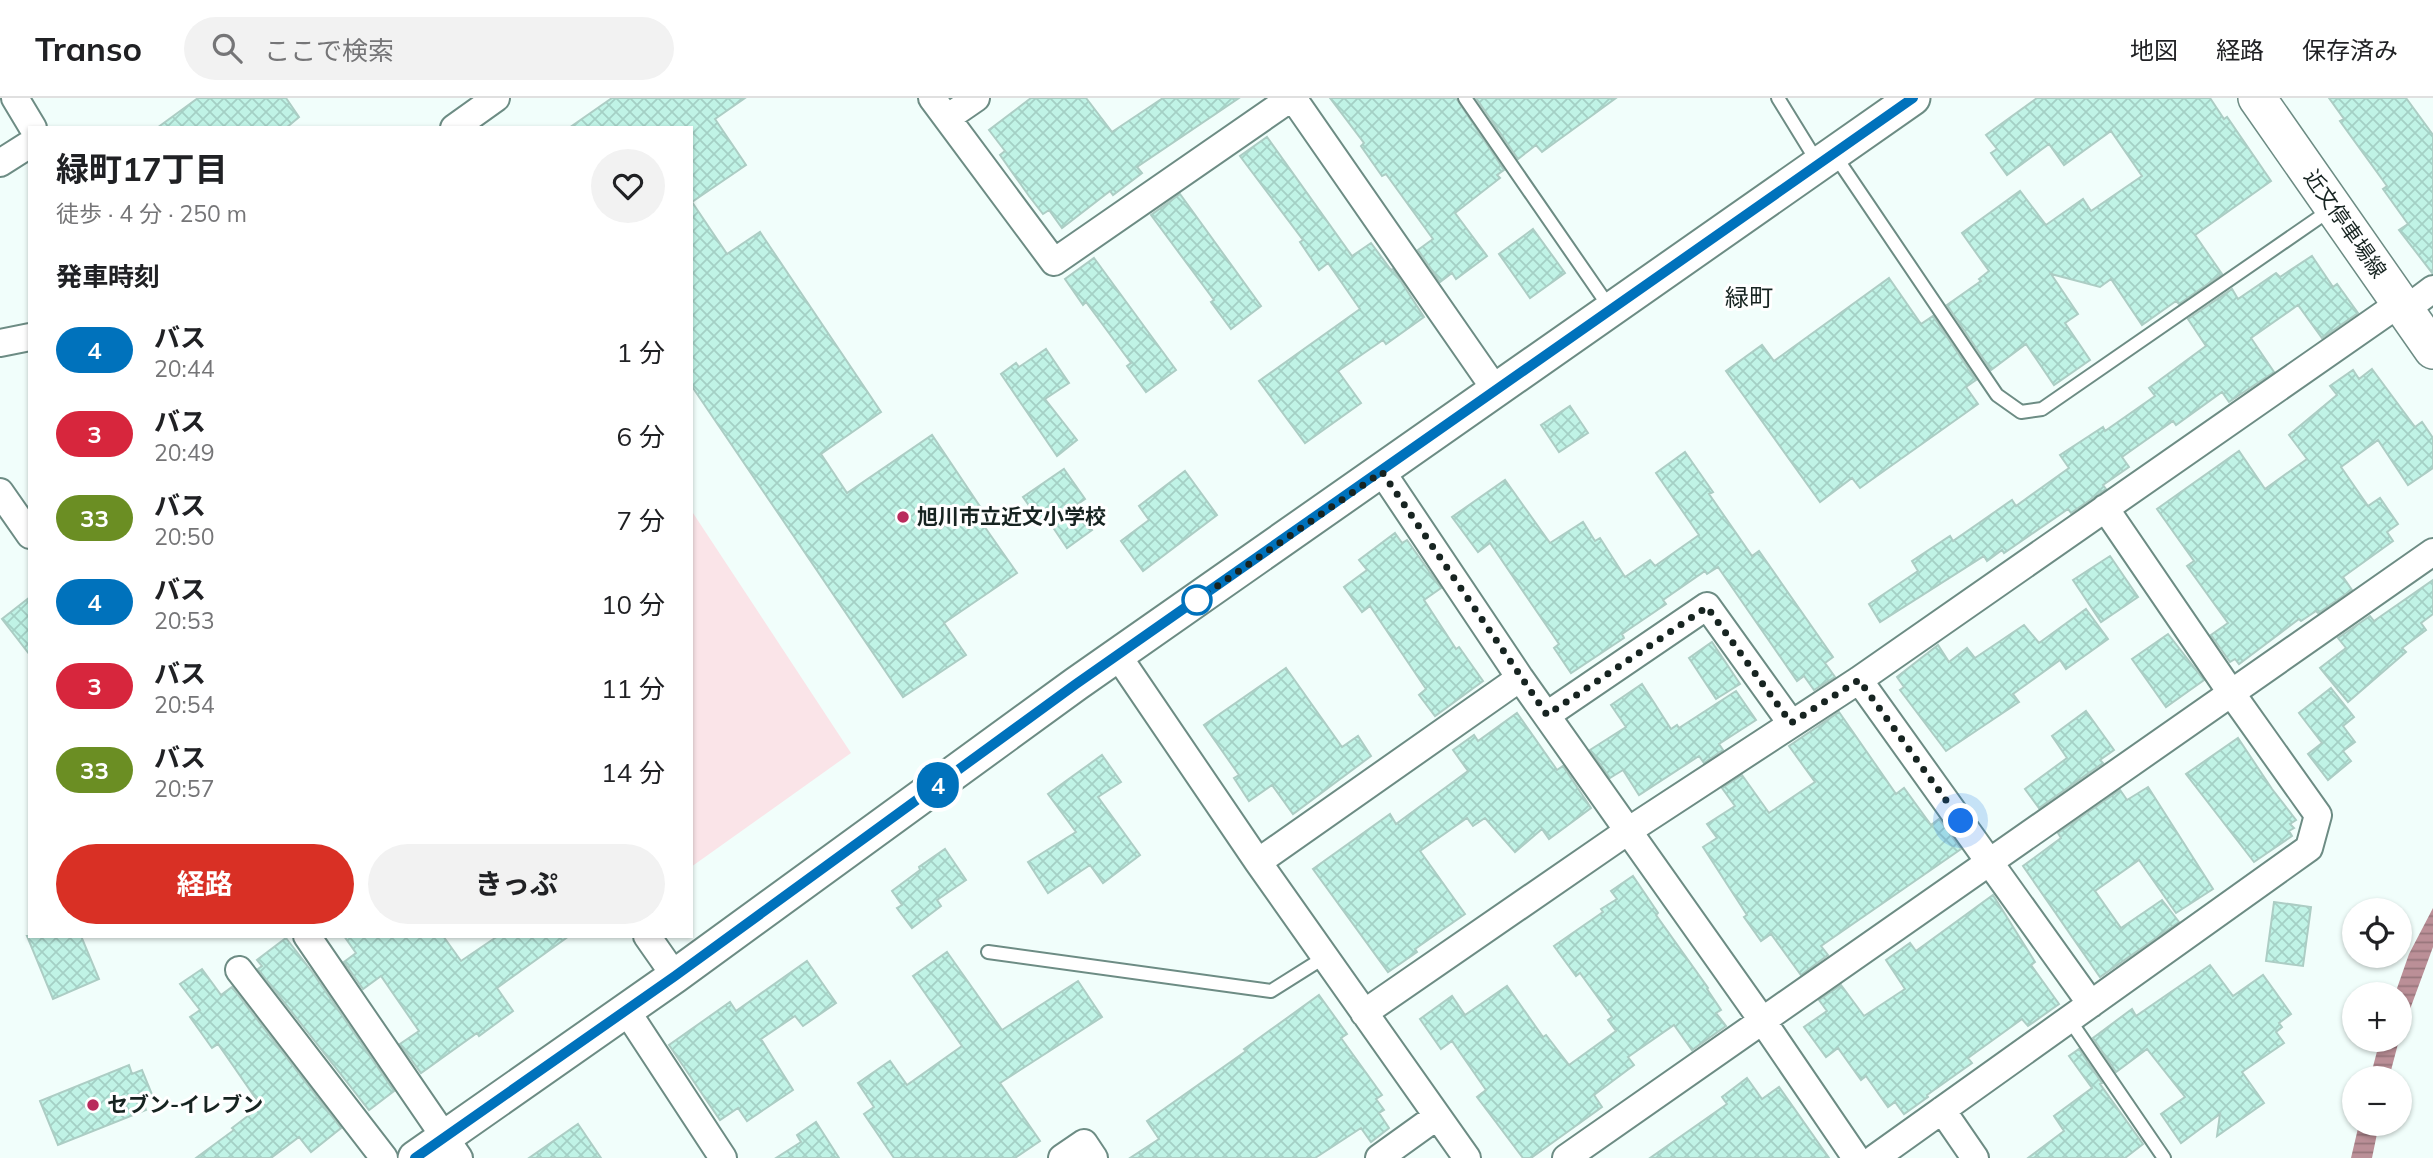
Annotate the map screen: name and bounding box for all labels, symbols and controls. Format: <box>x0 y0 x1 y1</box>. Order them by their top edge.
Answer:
search box <box>184 17 674 80</box>
text: Transo <box>35 28 142 69</box>
icon: search <box>208 29 246 67</box>
text: ここで検索 <box>264 34 394 67</box>
text: 地図 <box>2130 35 2178 65</box>
text: 経路 <box>2216 35 2264 65</box>
text: 保存済み <box>2302 35 2398 65</box>
text: 緑町17丁目 <box>56 148 228 189</box>
button: heart <box>591 149 665 223</box>
street label: 近文停車場線 <box>2299 164 2393 282</box>
text: 徒歩 · 4 分 · 250 m <box>56 199 247 228</box>
text: 発車時刻 <box>56 260 160 293</box>
district label: 緑町 <box>1725 282 1773 312</box>
text: バス <box>154 321 206 354</box>
text: 4 <box>87 335 102 365</box>
text: 1 分 <box>617 336 665 369</box>
text: 20:44 <box>154 354 214 383</box>
text: バス <box>154 405 206 438</box>
text: 3 <box>87 419 102 449</box>
text: 6 分 <box>617 420 665 453</box>
text: 20:49 <box>154 438 214 467</box>
text: バス <box>154 489 206 522</box>
text: 33 <box>80 503 109 533</box>
place label: 旭川市立近文小学校 <box>917 503 1106 529</box>
text: 7 分 <box>617 504 665 537</box>
marker: 旭川市立近文小学校 <box>895 509 911 525</box>
text: 20:50 <box>154 522 214 551</box>
text: バス <box>154 573 206 606</box>
unlabelled marker <box>1182 585 1212 615</box>
text: 4 <box>87 587 102 617</box>
text: 10 分 <box>601 588 665 621</box>
text: 20:53 <box>154 606 214 635</box>
text: バス <box>154 657 206 690</box>
text: 3 <box>87 671 102 701</box>
text: 11 分 <box>601 672 665 705</box>
text: 20:54 <box>154 690 214 719</box>
text: バス <box>154 741 206 774</box>
text: 33 <box>80 755 109 785</box>
text: 14 分 <box>601 756 665 789</box>
line badge: 4 <box>915 762 961 808</box>
text: 4 <box>931 770 945 800</box>
text: 20:57 <box>154 774 214 803</box>
your location <box>1943 803 1978 838</box>
button: 経路 <box>56 844 354 924</box>
button: きっぷ <box>368 844 665 924</box>
map controls <box>2342 898 2412 1136</box>
button: locate <box>2342 898 2412 968</box>
button: + <box>2342 982 2412 1052</box>
button: − <box>2342 1066 2412 1136</box>
place label: セブン-イレブン <box>107 1091 263 1117</box>
marker: セブン-イレブン <box>85 1097 101 1113</box>

